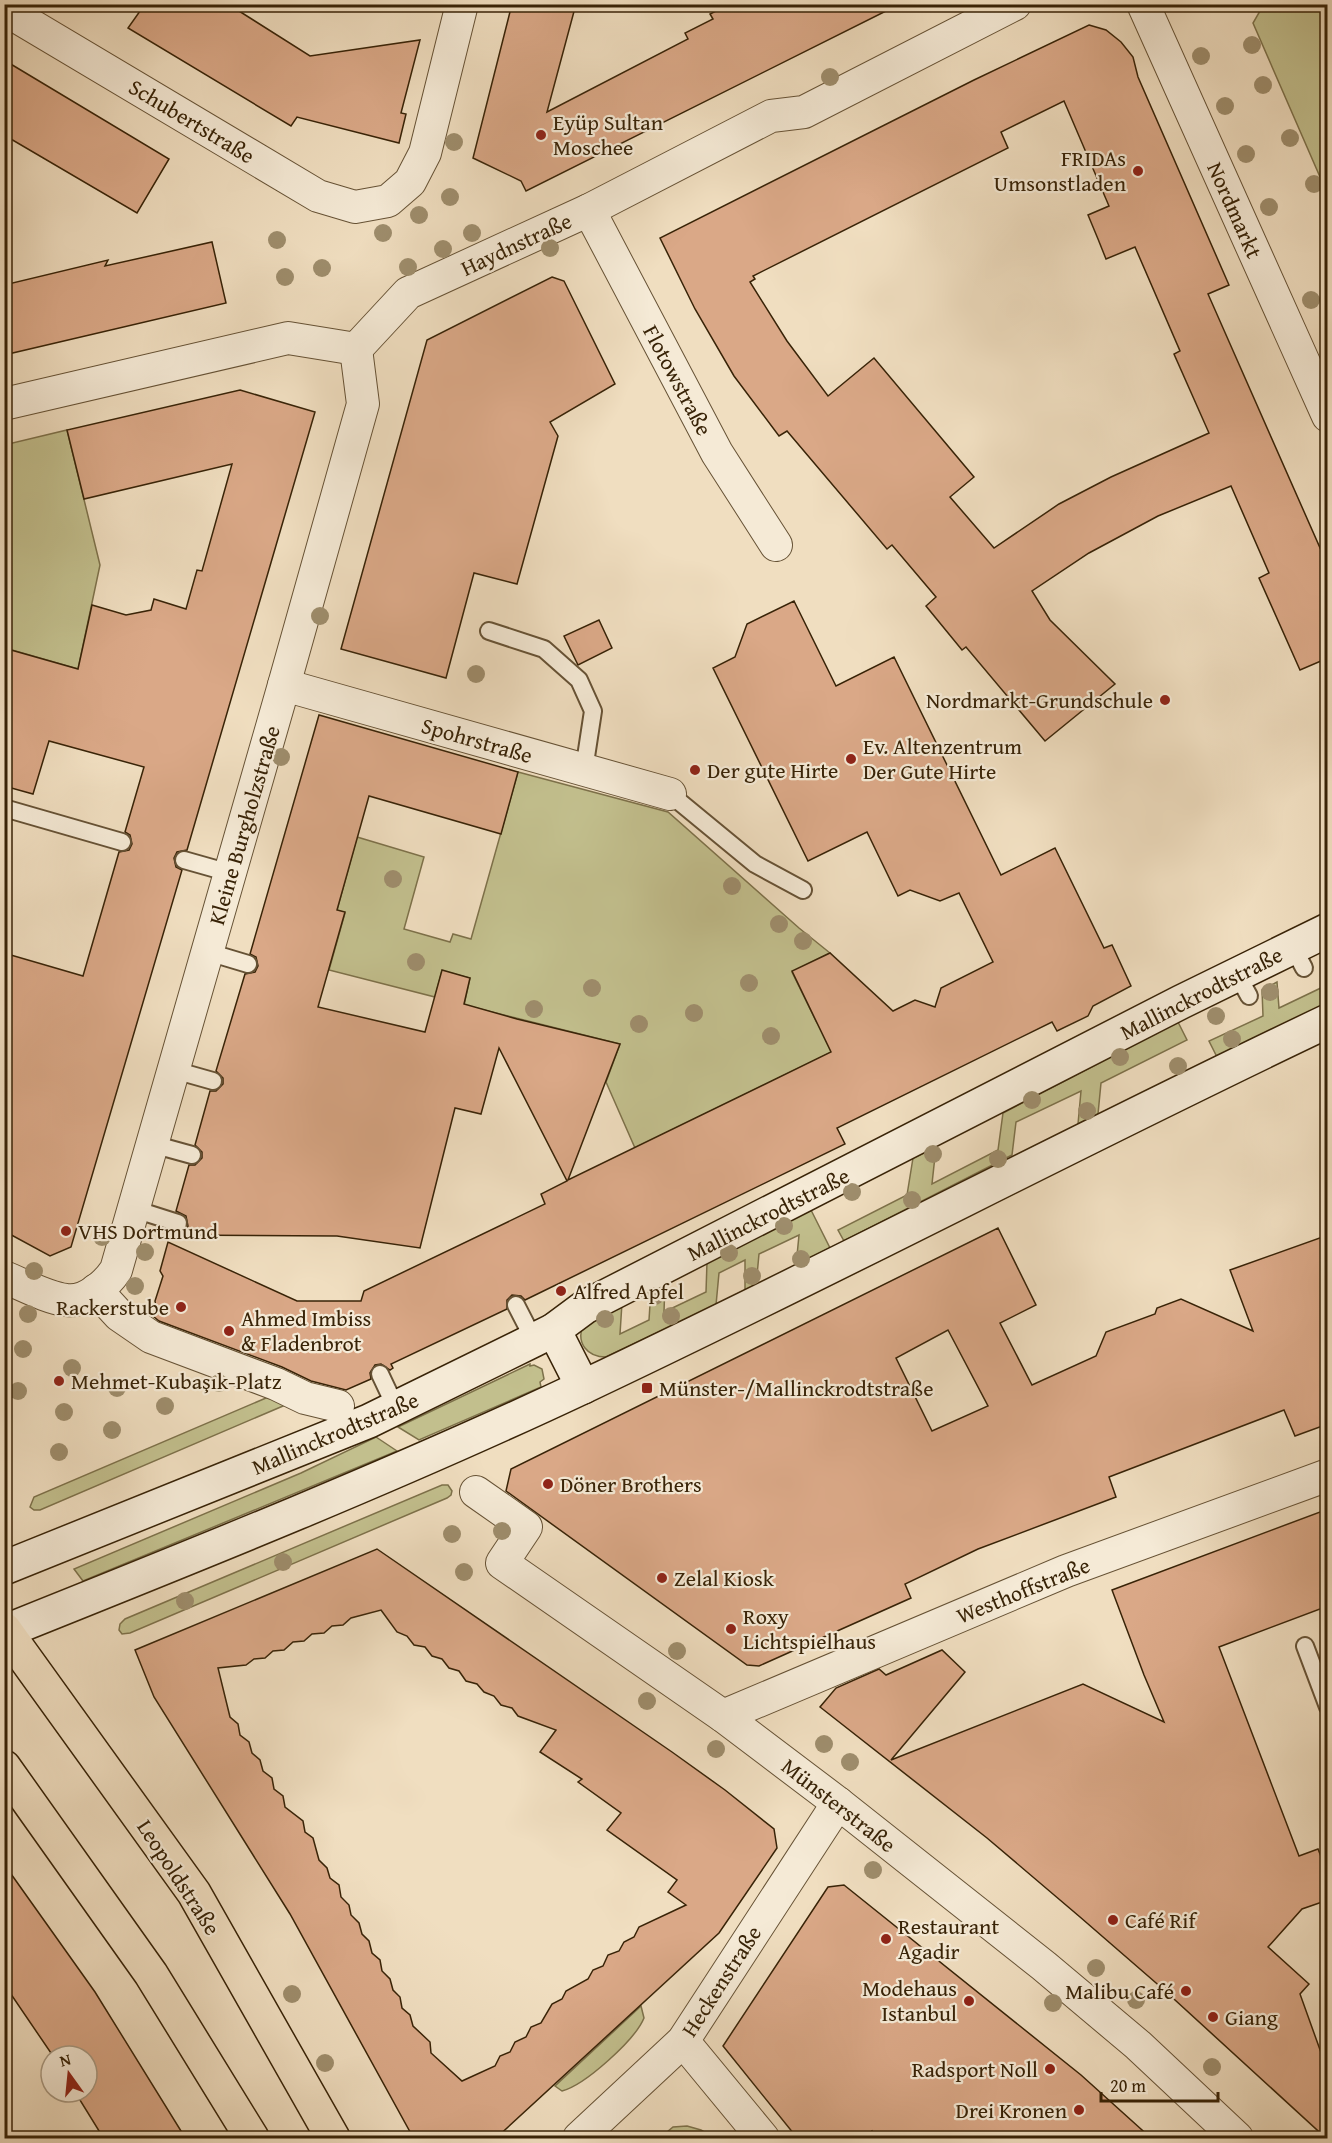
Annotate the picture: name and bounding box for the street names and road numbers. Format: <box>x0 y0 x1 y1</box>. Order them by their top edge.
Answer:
street label: Schubertstraße <box>123 71 261 171</box>
street label: Nordmarkt <box>1200 157 1271 264</box>
street label: Haydnstraße <box>455 204 577 284</box>
street label: Flotowstraße <box>635 319 721 441</box>
street label: Spohrstraße <box>418 709 536 771</box>
street label: Kleine Burgholzstraße <box>200 722 288 928</box>
street label: Mallinckrodtstraße <box>1114 938 1288 1048</box>
street label: Mallinckrodtstraße <box>681 1159 855 1269</box>
street label: Mallinckrodtstraße <box>247 1383 423 1483</box>
street label: Westhoffstraße <box>951 1549 1095 1631</box>
street label: Münsterstraße <box>775 1750 903 1860</box>
street label: Leopoldstraße <box>130 1813 228 1941</box>
street label: Heckenstraße <box>673 1919 769 2043</box>

